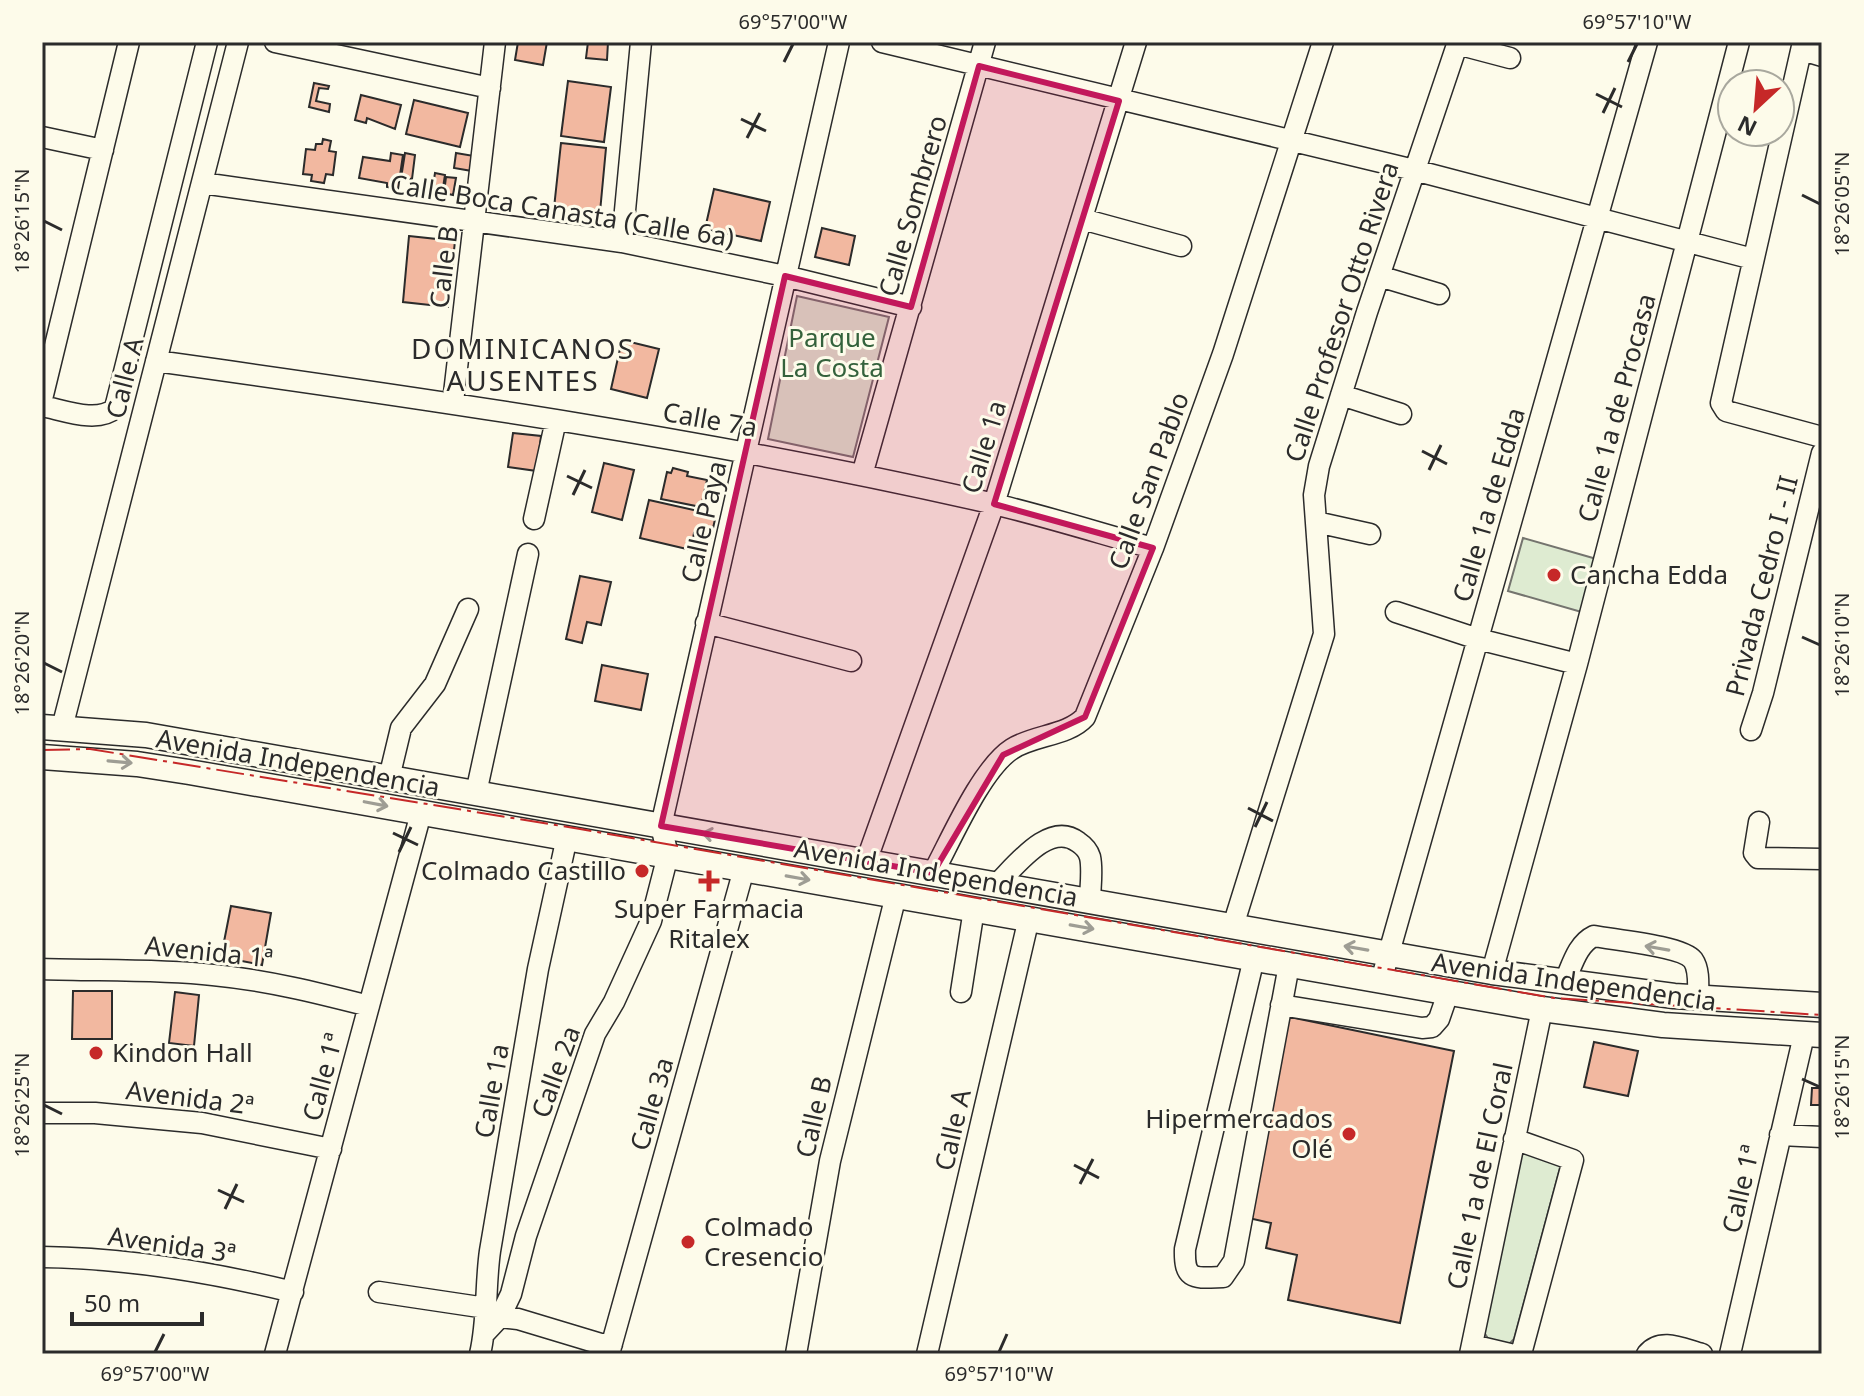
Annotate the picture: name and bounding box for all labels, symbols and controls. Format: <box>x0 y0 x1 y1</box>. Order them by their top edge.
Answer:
text: 69°57'00"W <box>739 8 848 35</box>
text: 69°57'10"W <box>1583 8 1692 35</box>
north arrow <box>1716 68 1796 148</box>
text: N <box>1732 109 1761 144</box>
street label: Calle Sombrero <box>869 111 955 301</box>
text: 18°26'05"N <box>1828 151 1855 257</box>
street label: Calle Profesor Otto Rivera <box>1275 157 1407 467</box>
street label: Calle Boca Canasta (Calle 6a) <box>387 165 737 255</box>
text: 18°26'15"N <box>8 168 35 274</box>
street label: Calle B <box>420 224 466 310</box>
street label: Calle 1a de Procasa <box>1568 289 1664 526</box>
park label: Parque La Costa <box>780 319 884 385</box>
district label: DOMINICANOS AUSENTES <box>411 329 635 399</box>
street label: Calle A <box>97 333 152 422</box>
street label: Calle San Pablo <box>1099 387 1197 574</box>
street label: Calle 7a <box>660 393 760 445</box>
street label: Calle 1a <box>952 396 1014 498</box>
street label: Calle 1a de Edda <box>1443 403 1533 606</box>
street label: Calle Paya <box>672 457 735 586</box>
street label: Privada Cedro I - II <box>1716 472 1806 700</box>
place label: Cancha Edda <box>1570 556 1728 592</box>
marker: Cancha Edda <box>1545 566 1563 584</box>
text: 18°26'10"N <box>1828 592 1855 698</box>
text: 18°26'20"N <box>8 610 35 716</box>
street label: Avenida Independencia <box>154 719 443 805</box>
one-way arrow <box>106 755 133 770</box>
one-way arrow <box>363 798 389 813</box>
one-way arrow <box>702 827 727 842</box>
street label: Avenida Independencia <box>792 829 1081 915</box>
place label: Colmado Castillo <box>421 852 626 888</box>
marker: Colmado Castillo <box>633 862 651 880</box>
one-way arrow <box>785 871 810 886</box>
marker: Super Farmacia Ritalex <box>700 872 718 890</box>
place label: Super Farmacia Ritalex <box>614 890 804 956</box>
one-way arrow <box>1068 920 1094 935</box>
street label: Avenida 1ª <box>143 926 275 976</box>
one-way arrow <box>1344 939 1369 954</box>
one-way arrow <box>1645 939 1670 954</box>
street label: Avenida Independencia <box>1429 943 1719 1019</box>
street label: Calle 2a <box>522 1021 588 1123</box>
street label: Calle 1ª <box>293 1029 351 1125</box>
place label: Kindon Hall <box>112 1034 253 1070</box>
text: 18°26'15"N <box>1828 1034 1855 1140</box>
street label: Calle 1a <box>465 1041 517 1141</box>
marker: Kindon Hall <box>87 1044 105 1062</box>
text: 18°26'25"N <box>8 1052 35 1158</box>
street label: Calle 3a <box>621 1053 681 1155</box>
street label: Calle 1a de El Coral <box>1437 1059 1521 1293</box>
street label: Avenida 2ª <box>124 1071 256 1123</box>
street label: Calle B <box>786 1072 840 1161</box>
street label: Calle A <box>925 1085 979 1174</box>
place label: Hipermercados Olé <box>1145 1100 1333 1166</box>
marker: Hipermercados Olé <box>1340 1125 1358 1143</box>
street label: Calle 1ª <box>1712 1141 1768 1237</box>
place label: Colmado Cresencio <box>704 1208 823 1274</box>
street label: Avenida 3ª <box>106 1217 238 1271</box>
marker: Colmado Cresencio <box>679 1233 697 1251</box>
scale bar <box>72 1276 202 1326</box>
text: 50 m <box>84 1286 140 1319</box>
text: 69°57'00"W <box>101 1360 210 1387</box>
text: 69°57'10"W <box>945 1360 1054 1387</box>

